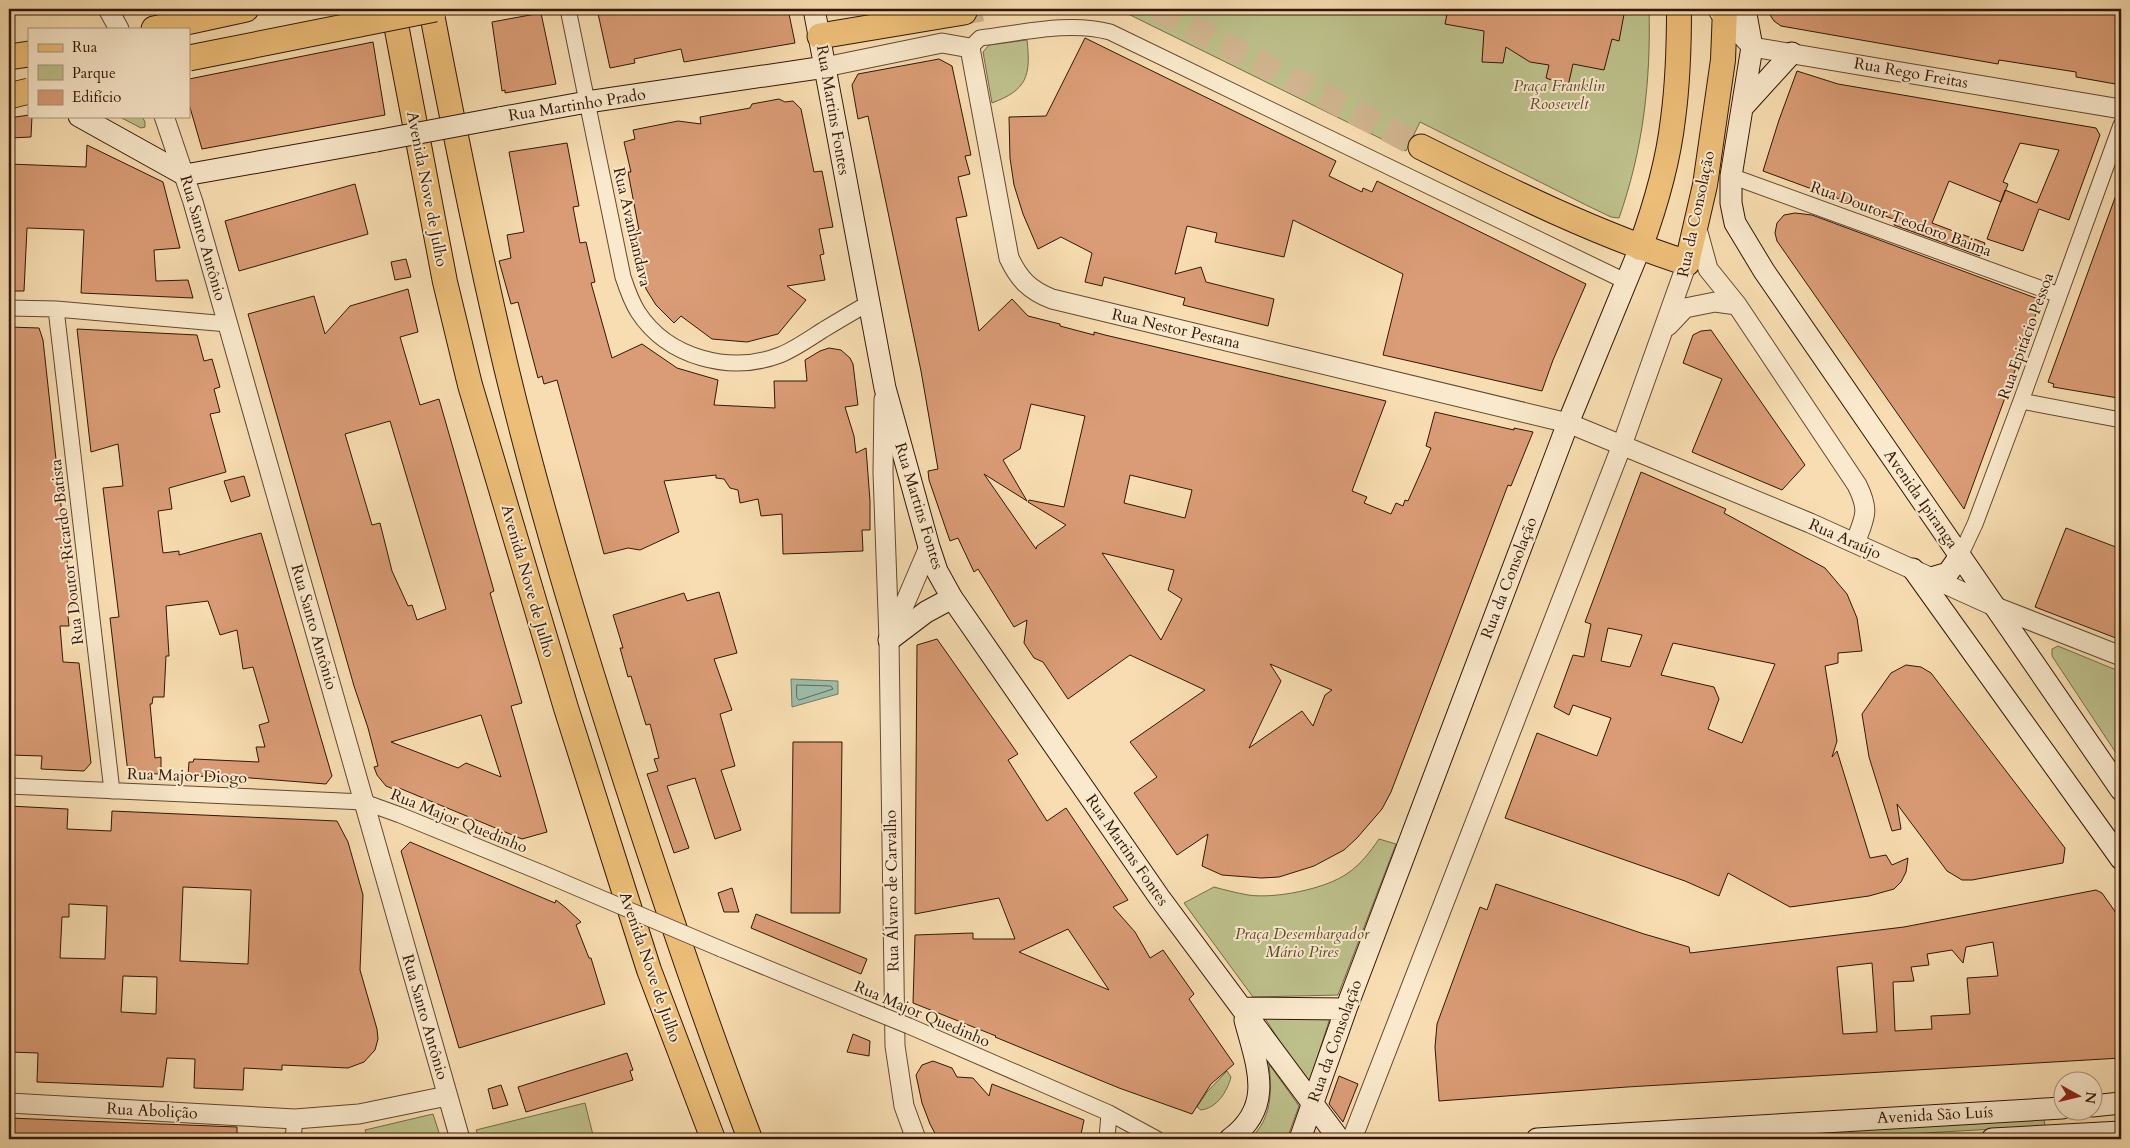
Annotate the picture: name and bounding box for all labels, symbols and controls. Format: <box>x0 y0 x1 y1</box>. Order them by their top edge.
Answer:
legend <box>28 28 190 118</box>
text: Rua <box>72 37 98 57</box>
street label: Rua Martins Fontes <box>811 43 855 177</box>
street label: Rua Rego Freitas <box>1852 52 1970 94</box>
text: Parque <box>72 63 116 83</box>
park label: Praça Franklin Roosevelt <box>1513 75 1605 115</box>
street label: Rua Martinho Prado <box>507 83 648 127</box>
text: Edifício <box>72 87 121 107</box>
street label: Avenida Nove de Julho <box>401 109 453 269</box>
street label: Rua da Consolação <box>1672 148 1720 279</box>
street label: Rua Avanhandava <box>608 165 656 289</box>
street label: Rua Santo Antônio <box>175 173 232 304</box>
street label: Rua Doutor Teodoro Baima <box>1807 176 1995 262</box>
street label: Rua Epitácio Pessoa <box>1993 269 2059 403</box>
street label: Rua Nestor Pestana <box>1110 304 1242 354</box>
street label: Rua Martins Fontes <box>889 440 949 572</box>
street label: Avenida Ipiranga <box>1879 445 1963 553</box>
street label: Rua Doutor Ricardo Batista <box>45 458 89 646</box>
street label: Avenida Nove de Julho <box>496 502 560 660</box>
street label: Rua Araújo <box>1805 513 1885 565</box>
street label: Rua da Consolação <box>1476 514 1542 642</box>
street label: Rua Santo Antônio <box>286 562 343 693</box>
street label: Rua Major Diogo <box>127 763 248 789</box>
street label: Rua Major Quedinho <box>387 784 531 859</box>
street label: Rua Martins Fontes <box>1080 790 1174 910</box>
street label: Rua Álvaro de Carvalho <box>880 810 904 972</box>
street label: Avenida Nove de Julho <box>614 889 686 1046</box>
park label: Praça Desembargador Mário Pires <box>1235 923 1370 963</box>
street label: Rua Santo Antônio <box>397 952 454 1083</box>
street label: Rua Major Quedinho <box>851 975 994 1053</box>
street label: Rua da Consolação <box>1303 976 1367 1105</box>
north arrow <box>2052 1070 2102 1120</box>
text: N <box>2080 1090 2101 1105</box>
street label: Rua Abolição <box>106 1098 198 1124</box>
street label: Avenida São Luís <box>1876 1101 1994 1129</box>

